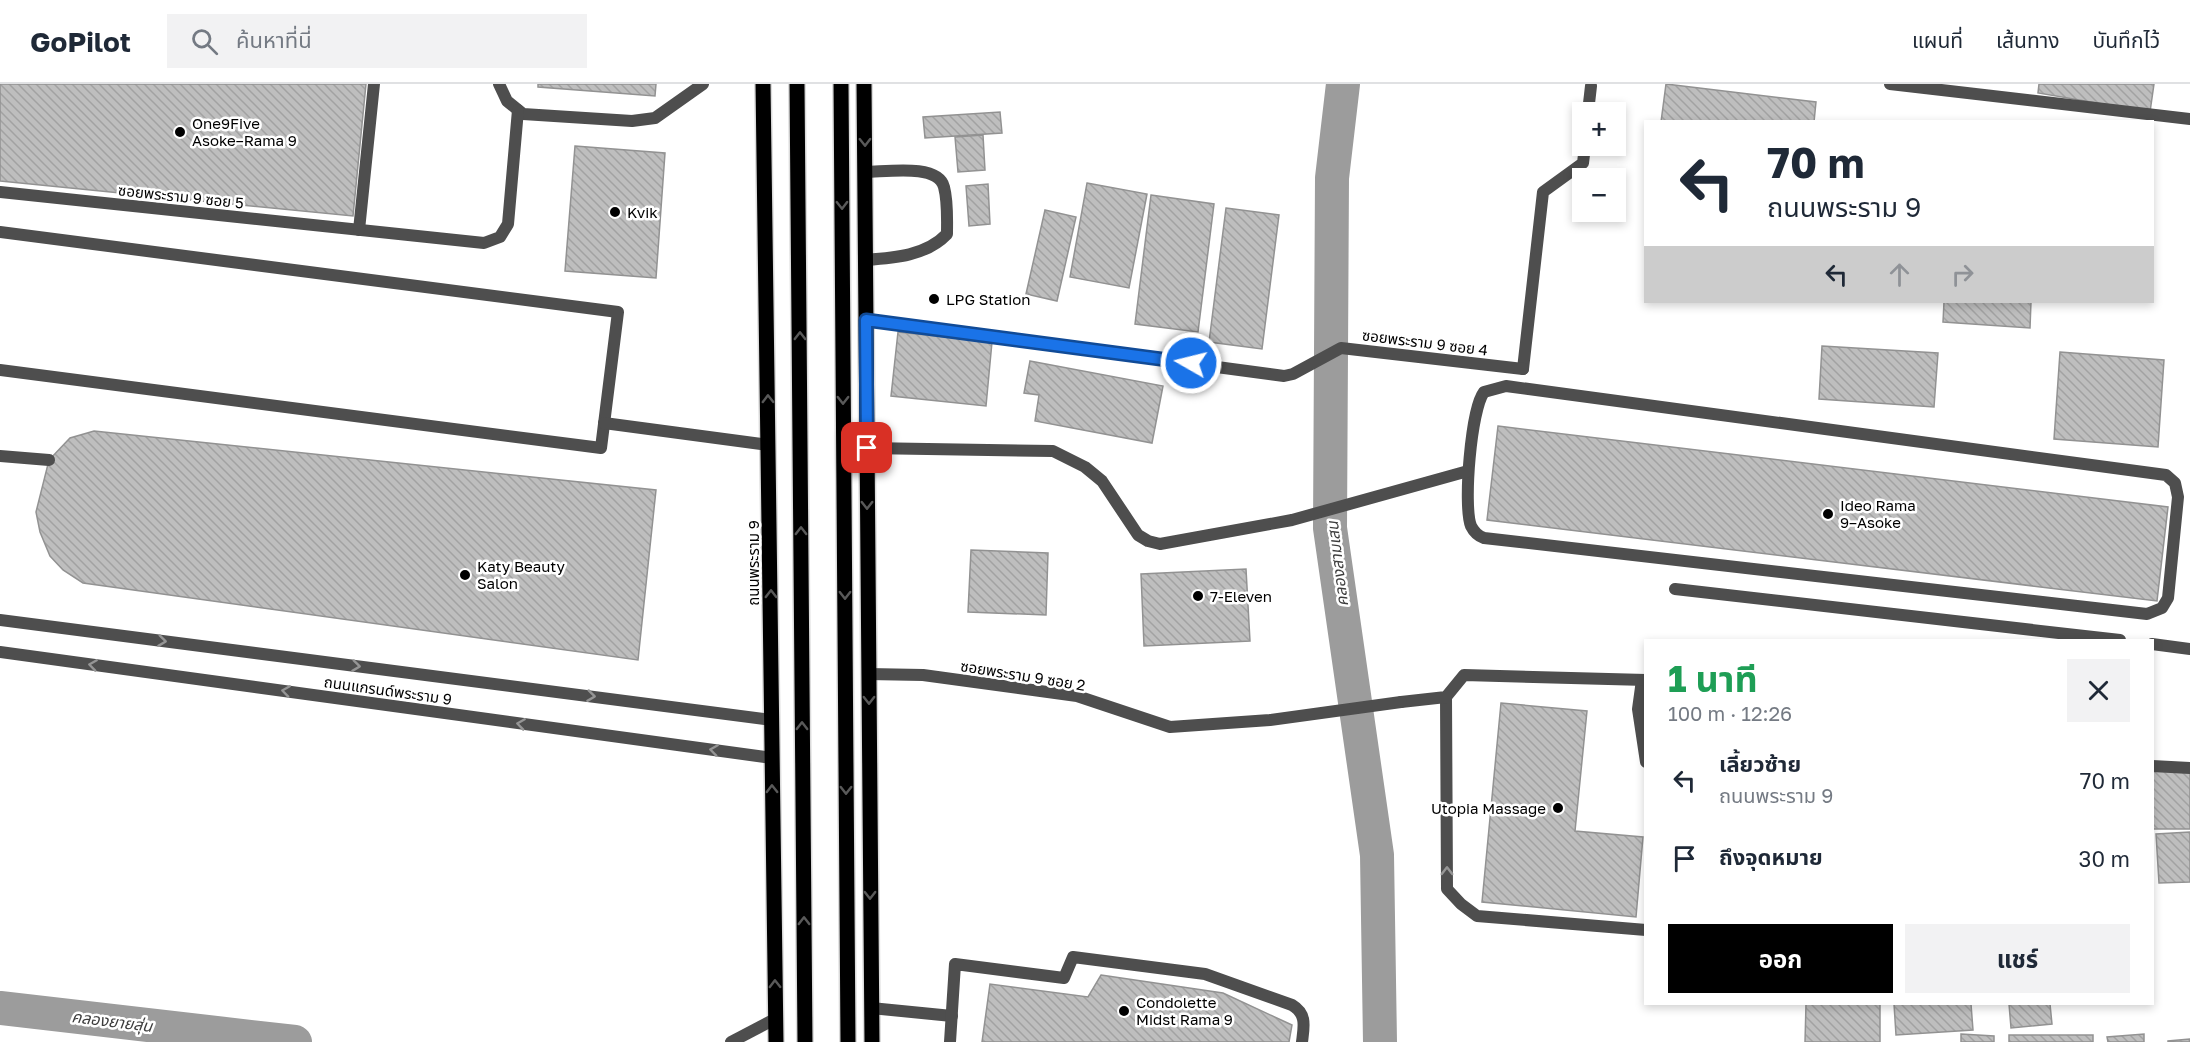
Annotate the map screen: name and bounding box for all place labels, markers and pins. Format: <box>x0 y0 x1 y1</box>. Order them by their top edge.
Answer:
place label: One9Five Asoke–Rama 9 <box>192 114 297 149</box>
marker: One9Five Asoke–Rama 9 <box>173 125 187 139</box>
place label: Kvik <box>627 203 658 221</box>
marker: Kvik <box>608 205 622 219</box>
place label: LPG Station <box>946 290 1031 308</box>
marker: LPG Station <box>927 292 941 306</box>
pin <box>841 422 892 473</box>
place label: Ideo Rama 9–Asoke <box>1840 496 1916 531</box>
marker: Ideo Rama 9–Asoke <box>1821 507 1835 521</box>
place label: Katy Beauty Salon <box>477 557 566 592</box>
marker: Katy Beauty Salon <box>458 568 472 582</box>
place label: 7-Eleven <box>1210 587 1272 605</box>
marker: 7-Eleven <box>1191 589 1205 603</box>
place label: Utopia Massage <box>1431 799 1546 817</box>
marker: Utopia Massage <box>1551 801 1565 815</box>
place label: Condolette Midst Rama 9 <box>1136 993 1233 1028</box>
marker: Condolette Midst Rama 9 <box>1117 1004 1131 1018</box>

